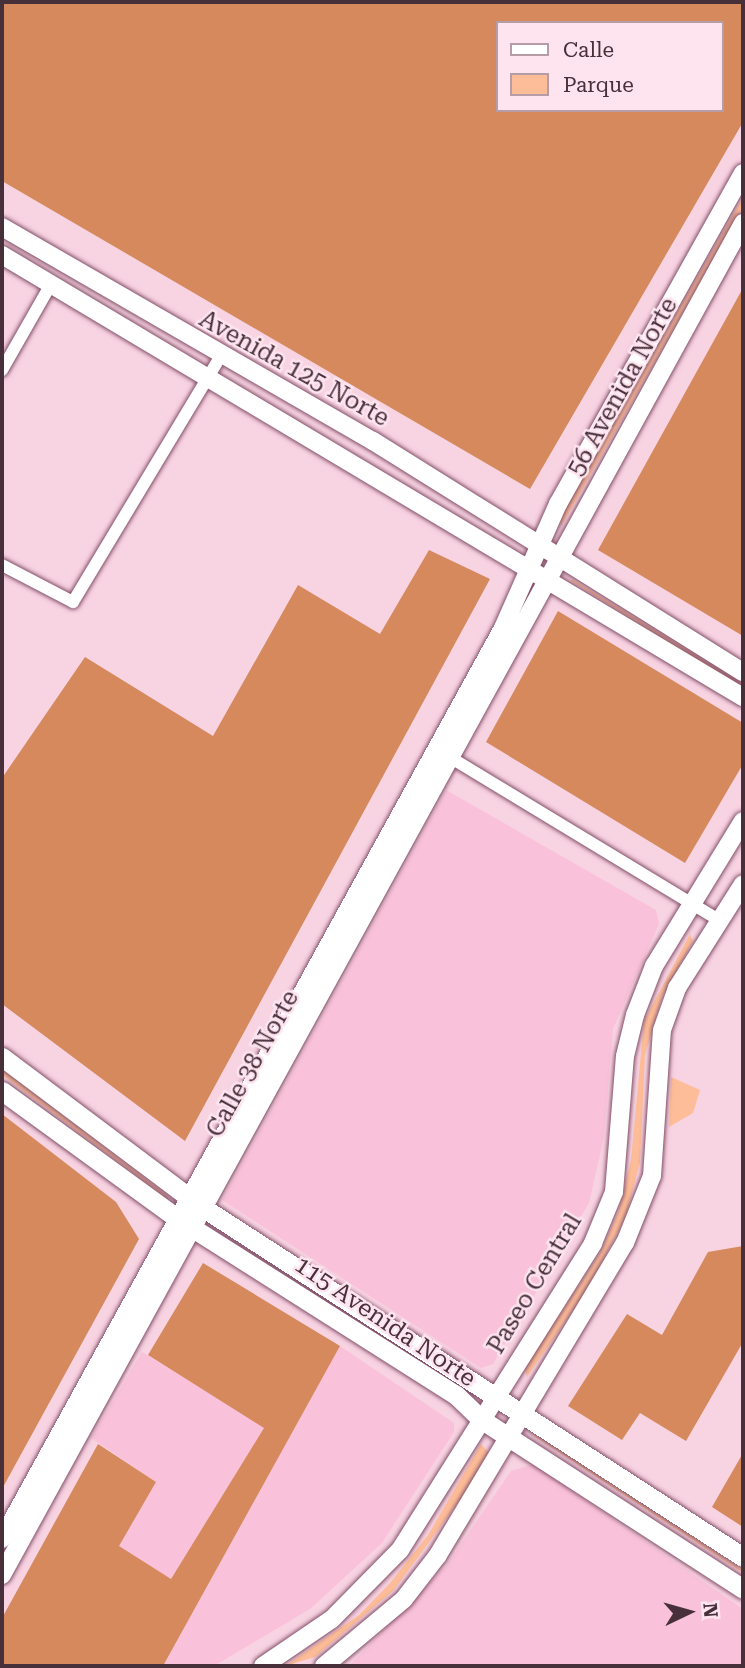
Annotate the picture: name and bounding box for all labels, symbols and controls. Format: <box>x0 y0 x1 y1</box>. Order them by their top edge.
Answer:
legend <box>496 21 724 112</box>
text: Calle <box>563 38 614 62</box>
text: Parque <box>563 73 634 97</box>
street label: 56 Avenida Norte <box>562 293 684 481</box>
street label: Avenida 125 Norte <box>194 305 394 433</box>
street label: Calle 38 Norte <box>201 986 305 1142</box>
street label: Paseo Central <box>482 1209 588 1359</box>
street label: 115 Avenida Norte <box>289 1251 481 1393</box>
north arrow <box>654 1577 724 1647</box>
text: N <box>698 1602 723 1618</box>

